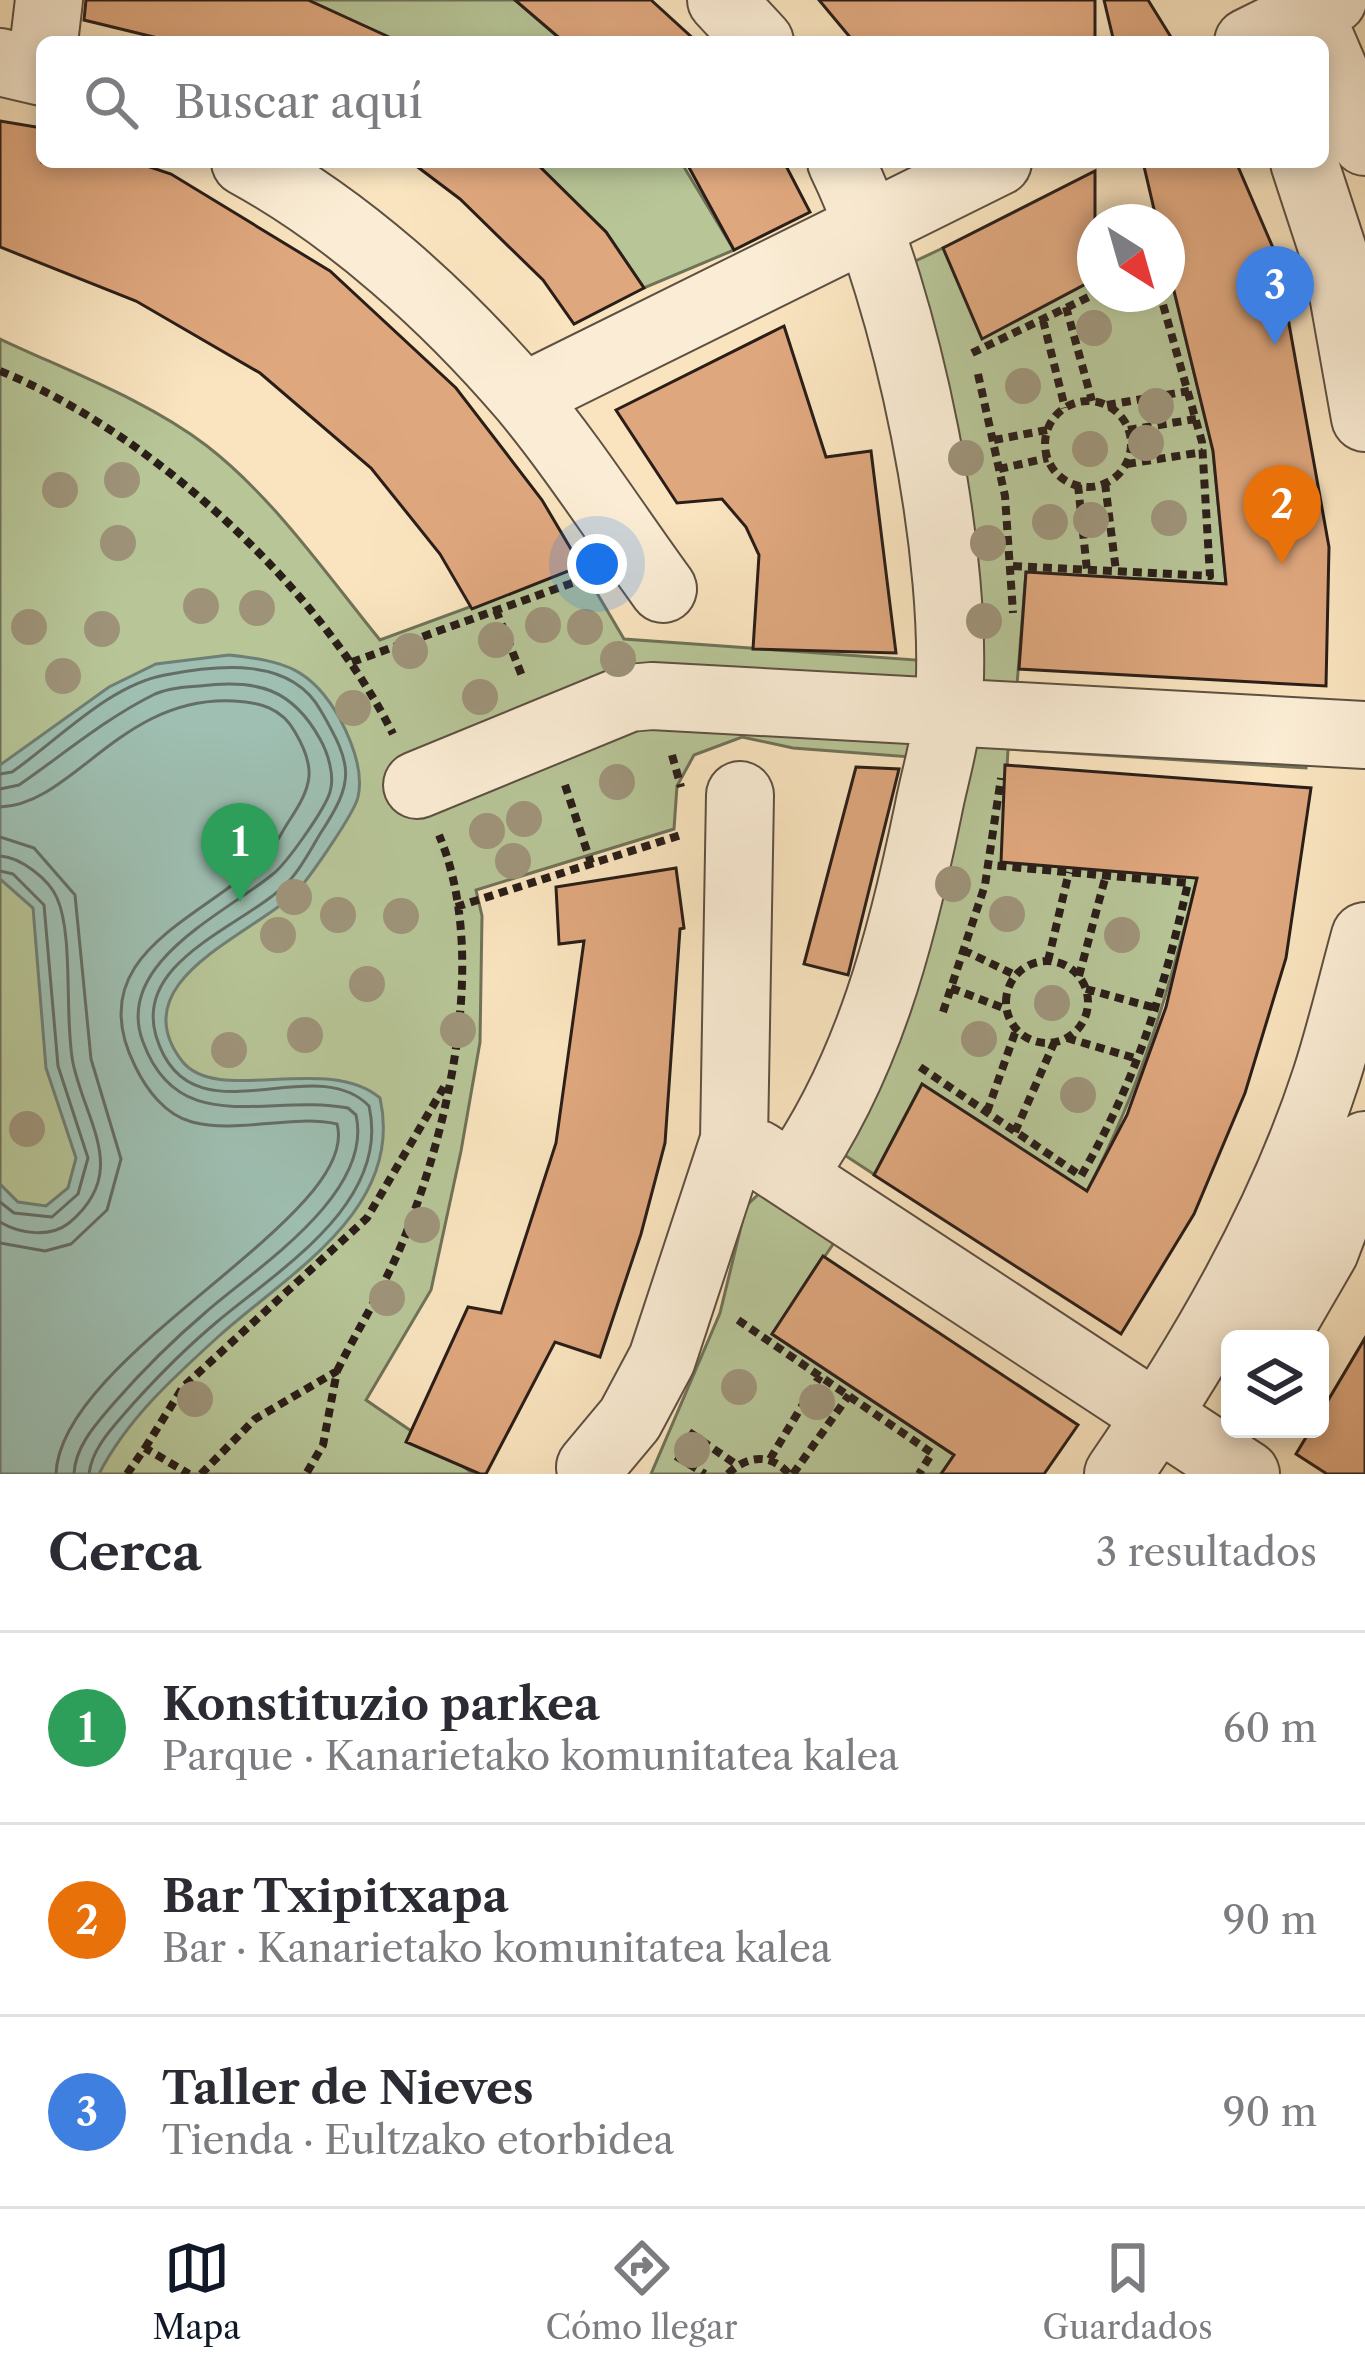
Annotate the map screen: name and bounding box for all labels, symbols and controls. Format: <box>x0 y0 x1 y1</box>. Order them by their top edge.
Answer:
search box <box>36 36 1329 168</box>
icon: search <box>78 69 144 135</box>
text: Buscar aquí <box>174 74 423 130</box>
north arrow <box>1077 204 1185 312</box>
pin: 3 <box>1236 246 1314 345</box>
pin: 2 <box>1243 465 1321 564</box>
your location <box>567 534 627 594</box>
pin: 1 <box>201 803 279 902</box>
map controls <box>1221 1330 1329 1438</box>
button: layers <box>1221 1330 1329 1438</box>
text: Cerca <box>48 1521 202 1583</box>
text: 3 resultados <box>1096 1528 1317 1576</box>
text: Konstituzio parkea <box>162 1676 600 1732</box>
text: 1 <box>78 1704 96 1752</box>
text: 60 m <box>1223 1704 1317 1752</box>
text: Parque · Kanarietako komunitatea kalea <box>162 1732 899 1780</box>
text: Bar Txipitxapa <box>162 1868 509 1924</box>
text: 2 <box>75 1896 99 1944</box>
text: 90 m <box>1223 1896 1317 1944</box>
text: Bar · Kanarietako komunitatea kalea <box>162 1924 831 1972</box>
text: Taller de Nieves <box>162 2060 534 2116</box>
text: 3 <box>76 2088 98 2136</box>
text: 90 m <box>1223 2088 1317 2136</box>
text: Tienda · Eultzako etorbidea <box>162 2116 674 2164</box>
tab: Mapa <box>152 2235 241 2348</box>
tab: Cómo llegar <box>546 2235 738 2348</box>
tab: Guardados <box>1043 2235 1213 2348</box>

